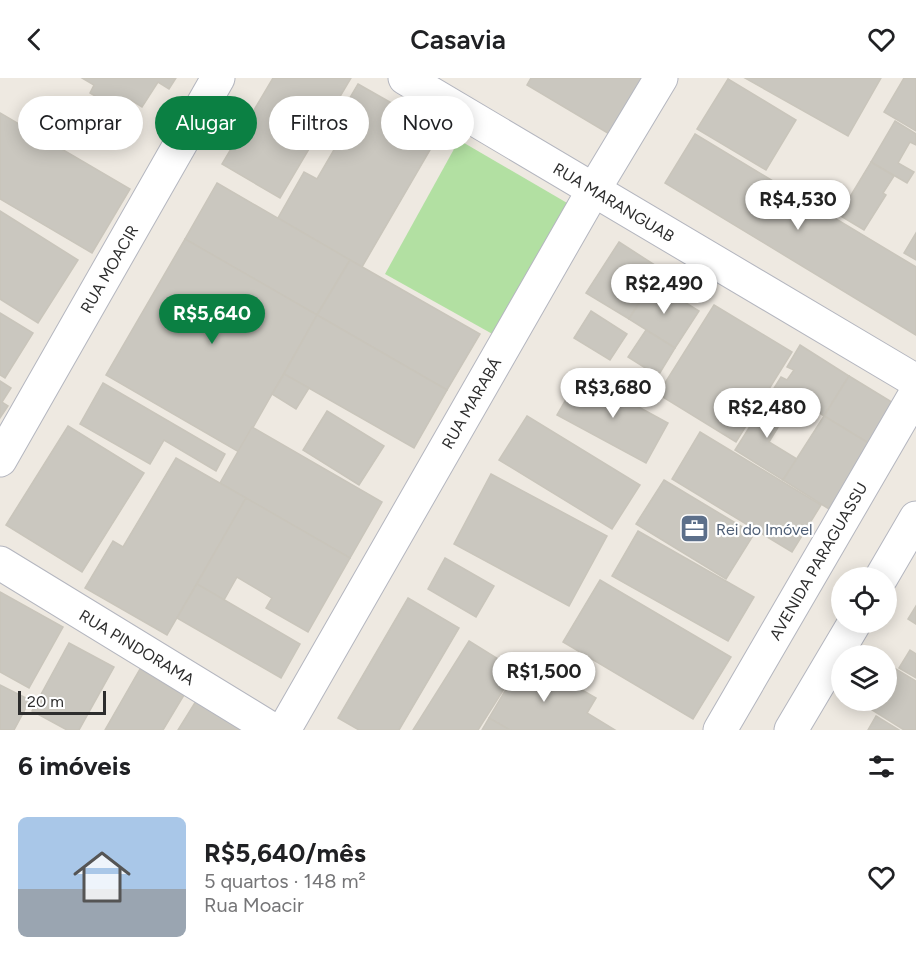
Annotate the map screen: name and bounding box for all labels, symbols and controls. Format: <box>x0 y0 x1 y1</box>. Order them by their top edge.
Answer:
icon: back <box>18 23 51 56</box>
text: Casavia <box>410 23 506 56</box>
icon: heart <box>865 23 898 56</box>
chip: Comprar <box>18 96 143 150</box>
chip: Alugar <box>155 96 257 150</box>
chip: Filtros <box>269 96 369 150</box>
chip: Novo <box>381 96 474 150</box>
street label: RUA MARANGUAB <box>550 159 678 246</box>
pin: R$4,530 <box>743 180 853 231</box>
text: R$4,530 <box>759 187 837 211</box>
street label: RUA MOACIR <box>77 222 142 317</box>
pin: R$2,490 <box>609 264 719 315</box>
text: R$2,490 <box>625 271 703 295</box>
pin: R$5,640 <box>157 294 267 345</box>
text: R$5,640 <box>173 301 251 325</box>
street label: RUA MARABÁ <box>438 354 505 452</box>
pin: R$3,680 <box>558 368 668 419</box>
text: R$3,680 <box>574 375 652 399</box>
pin: R$2,480 <box>712 388 822 439</box>
text: R$2,480 <box>728 395 806 419</box>
street label: AVENIDA PARAGUASSU <box>765 479 871 644</box>
office icon: Rei do Imóvel <box>679 513 711 545</box>
place label: Rei do Imóvel <box>716 520 812 539</box>
map controls <box>831 567 897 711</box>
button: locate <box>831 567 897 633</box>
street label: RUA PINDORAMA <box>76 606 198 689</box>
button: layers <box>831 645 897 711</box>
pin: R$1,500 <box>489 652 599 703</box>
text: R$1,500 <box>506 659 582 683</box>
scale bar <box>18 688 106 716</box>
text: 20 m <box>27 692 64 711</box>
text: 6 imóveis <box>18 750 131 782</box>
icon: filters <box>865 750 898 783</box>
text: R$5,640/mês <box>204 837 366 869</box>
icon: home <box>66 841 138 913</box>
icon: heart <box>865 861 898 894</box>
text: 5 quartos · 148 m² <box>204 869 366 893</box>
text: Rua Moacir <box>204 893 304 917</box>

